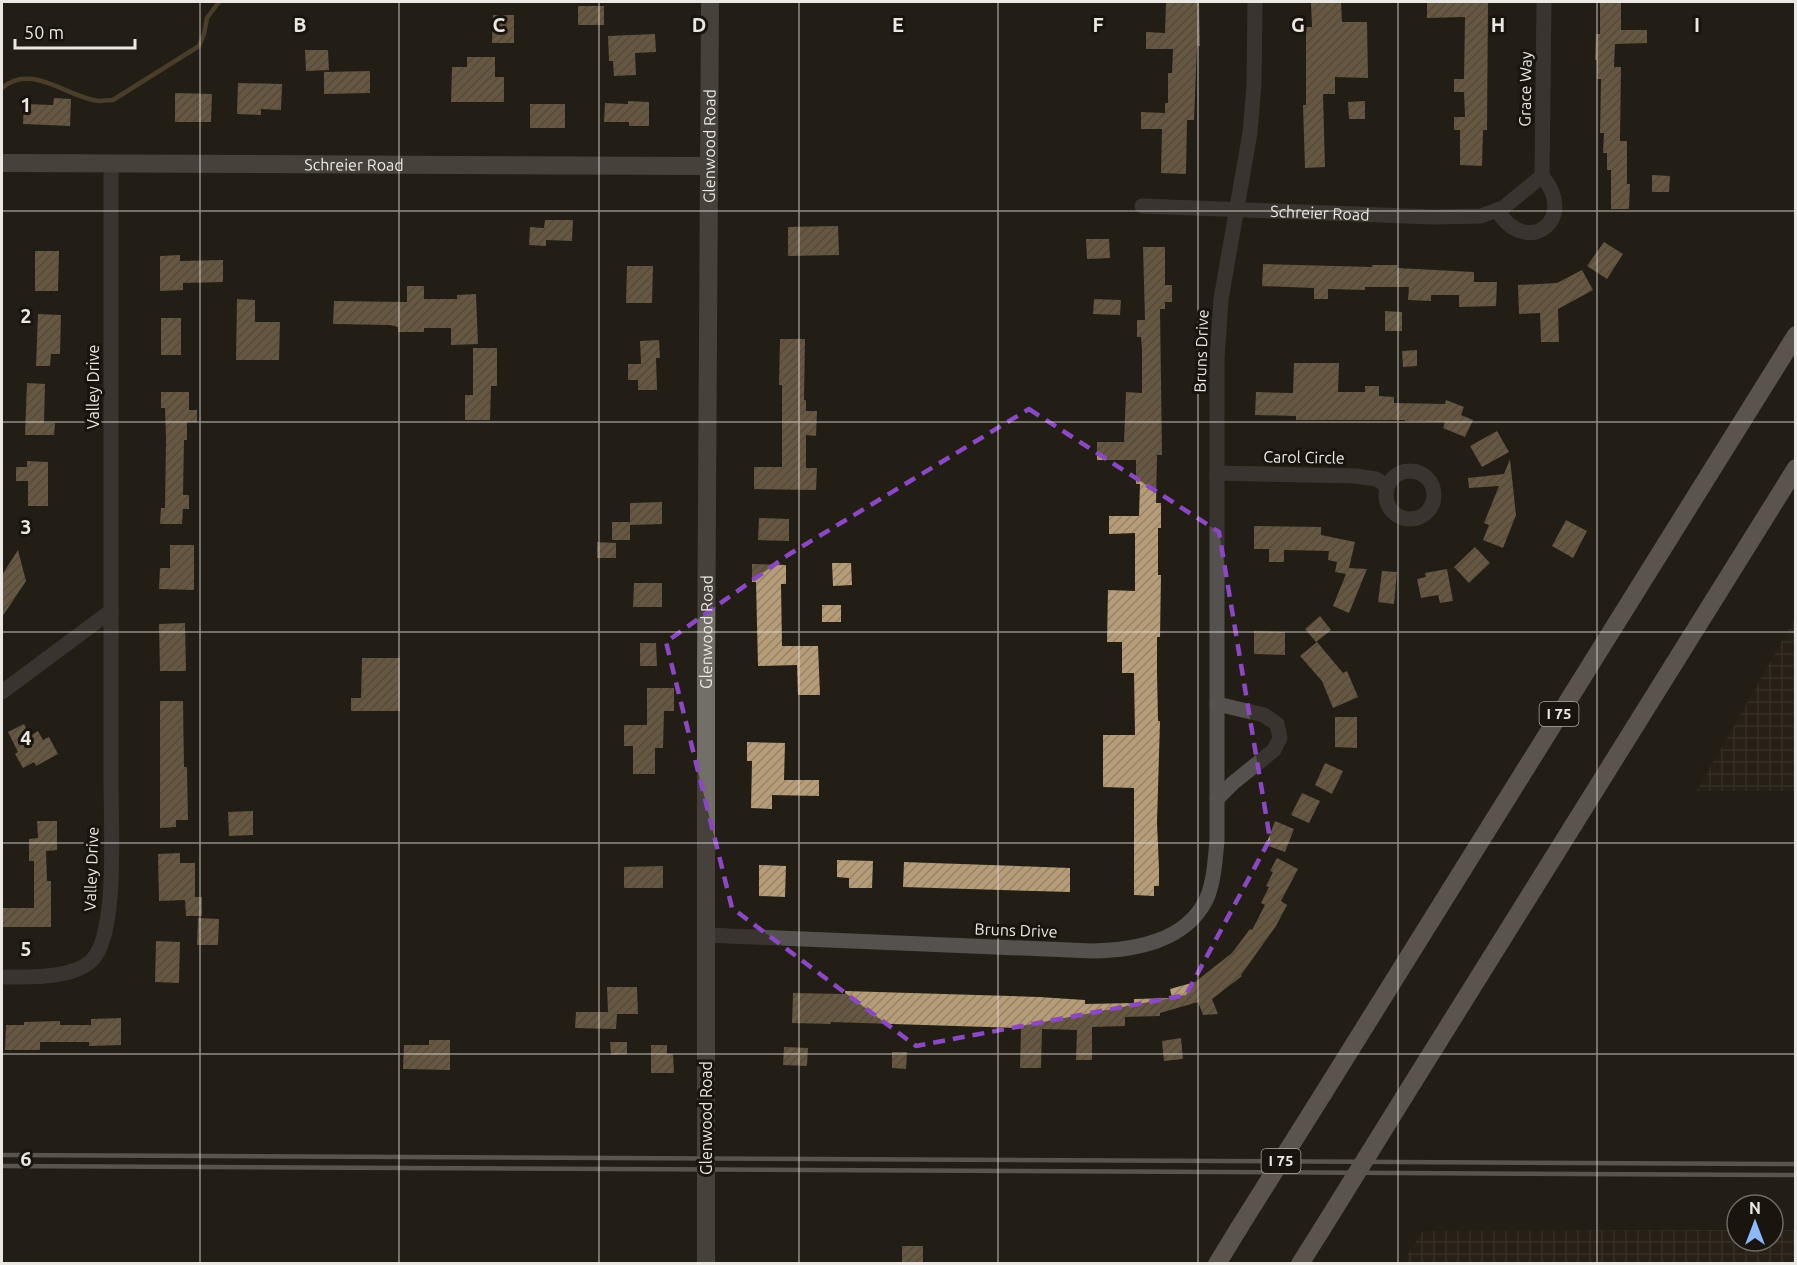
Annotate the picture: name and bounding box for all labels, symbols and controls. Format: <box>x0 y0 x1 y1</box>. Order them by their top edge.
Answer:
scale bar <box>15 12 135 50</box>
text: B <box>293 13 307 36</box>
text: C <box>493 13 506 36</box>
text: D <box>692 13 706 36</box>
text: E <box>892 13 904 36</box>
text: F <box>1092 13 1104 36</box>
text: G <box>1291 13 1305 36</box>
text: H <box>1491 13 1505 36</box>
text: I <box>1694 13 1700 36</box>
text: 50 m <box>24 22 64 42</box>
street label: Grace Way <box>1515 51 1535 127</box>
street label: Glenwood Road <box>700 89 718 203</box>
text: 1 <box>20 93 32 116</box>
street label: Schreier Road <box>304 155 404 174</box>
street label: Schreier Road <box>1270 202 1370 224</box>
text: 2 <box>20 304 32 327</box>
street label: Bruns Drive <box>1191 309 1211 393</box>
street label: Valley Drive <box>84 345 102 429</box>
street label: Carol Circle <box>1263 447 1345 467</box>
text: 3 <box>20 515 32 538</box>
street label: Glenwood Road <box>697 575 716 689</box>
road number: I 75 <box>1540 702 1578 726</box>
text: 4 <box>20 726 32 749</box>
street label: Valley Drive <box>81 826 101 912</box>
street label: Bruns Drive <box>974 920 1058 940</box>
text: 5 <box>20 937 32 960</box>
street label: Glenwood Road <box>697 1061 715 1175</box>
text: 6 <box>20 1147 32 1170</box>
road number: I 75 <box>1262 1149 1300 1173</box>
north arrow <box>1725 1193 1785 1253</box>
text: N <box>1749 1199 1761 1217</box>

